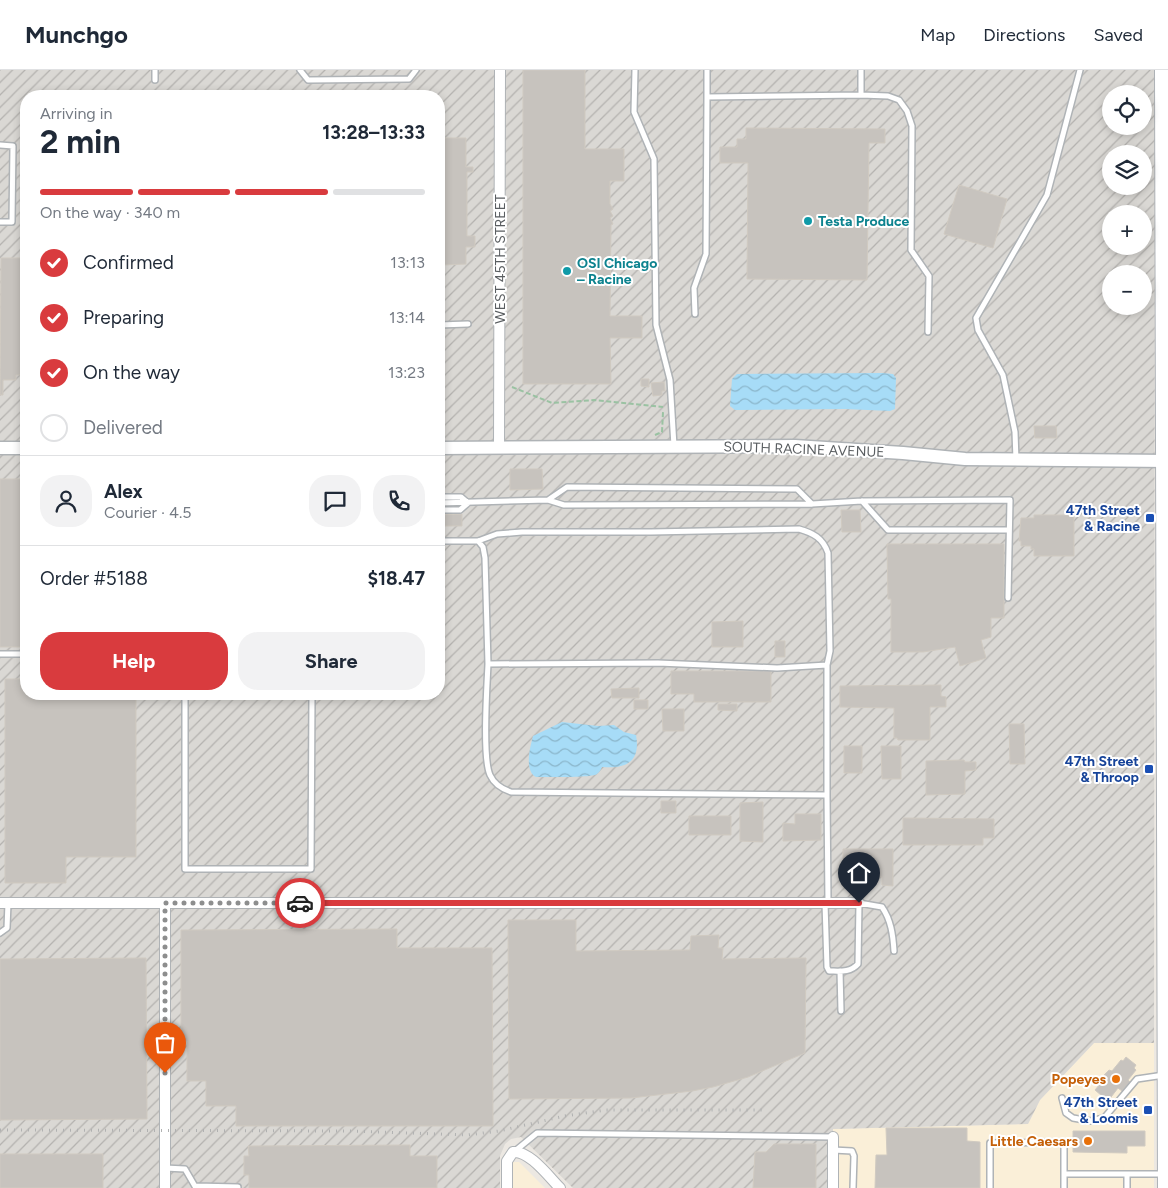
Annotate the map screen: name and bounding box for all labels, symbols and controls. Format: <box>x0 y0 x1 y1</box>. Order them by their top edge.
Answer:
text: Munchgo <box>25 20 128 49</box>
text: Map <box>920 24 955 46</box>
text: Directions <box>983 24 1065 46</box>
text: Saved <box>1093 24 1143 46</box>
map controls <box>1102 85 1152 315</box>
button: locate <box>1102 85 1152 135</box>
text: Arriving in <box>40 104 112 123</box>
text: 13:28–13:33 <box>322 121 425 144</box>
text: 2 min <box>40 123 121 161</box>
button: layers <box>1102 145 1152 195</box>
street label: WEST 45TH STREET <box>492 194 509 324</box>
text: On the way · 340 m <box>40 203 180 222</box>
button: + <box>1102 205 1152 255</box>
place label: Testa Produce <box>818 213 910 230</box>
marker: Testa Produce <box>802 215 814 227</box>
icon: check <box>40 249 68 277</box>
text: Confirmed <box>83 251 174 274</box>
text: 13:13 <box>390 253 425 272</box>
place label: OSI Chicago – Racine <box>577 255 657 288</box>
marker: OSI Chicago – Racine <box>561 265 573 277</box>
button: − <box>1102 265 1152 315</box>
icon: check <box>40 304 68 332</box>
text: Preparing <box>83 306 164 329</box>
text: 13:14 <box>389 308 425 327</box>
icon: check <box>40 359 68 387</box>
text: On the way <box>83 361 180 384</box>
text: 13:23 <box>388 363 425 382</box>
text: Delivered <box>83 416 163 439</box>
street label: SOUTH RACINE AVENUE <box>723 438 885 461</box>
button: person <box>40 475 92 527</box>
button: chat <box>309 475 361 527</box>
button: phone <box>373 475 425 527</box>
text: Alex <box>104 480 143 503</box>
place label: 47th Street & Racine <box>1066 502 1140 535</box>
text: Courier · 4.5 <box>104 503 191 522</box>
marker: 47th Street & Racine <box>1144 512 1156 524</box>
text: Order #5188 <box>40 567 148 590</box>
text: $18.47 <box>368 567 425 590</box>
button: Help <box>40 632 228 690</box>
button: Share <box>238 632 425 690</box>
place label: 47th Street & Throop <box>1065 753 1139 786</box>
marker: 47th Street & Throop <box>1143 763 1155 775</box>
pin <box>838 852 880 903</box>
icon: home <box>845 859 873 887</box>
courier <box>275 878 325 928</box>
icon: car <box>286 889 314 917</box>
pin <box>144 1022 186 1073</box>
icon: bag <box>151 1029 179 1057</box>
place label: Popeyes <box>1052 1071 1106 1088</box>
marker: Popeyes <box>1110 1073 1122 1085</box>
place label: 47th Street & Loomis <box>1064 1094 1138 1127</box>
marker: 47th Street & Loomis <box>1142 1104 1154 1116</box>
place label: Little Caesars <box>990 1133 1078 1150</box>
marker: Little Caesars <box>1082 1135 1094 1147</box>

